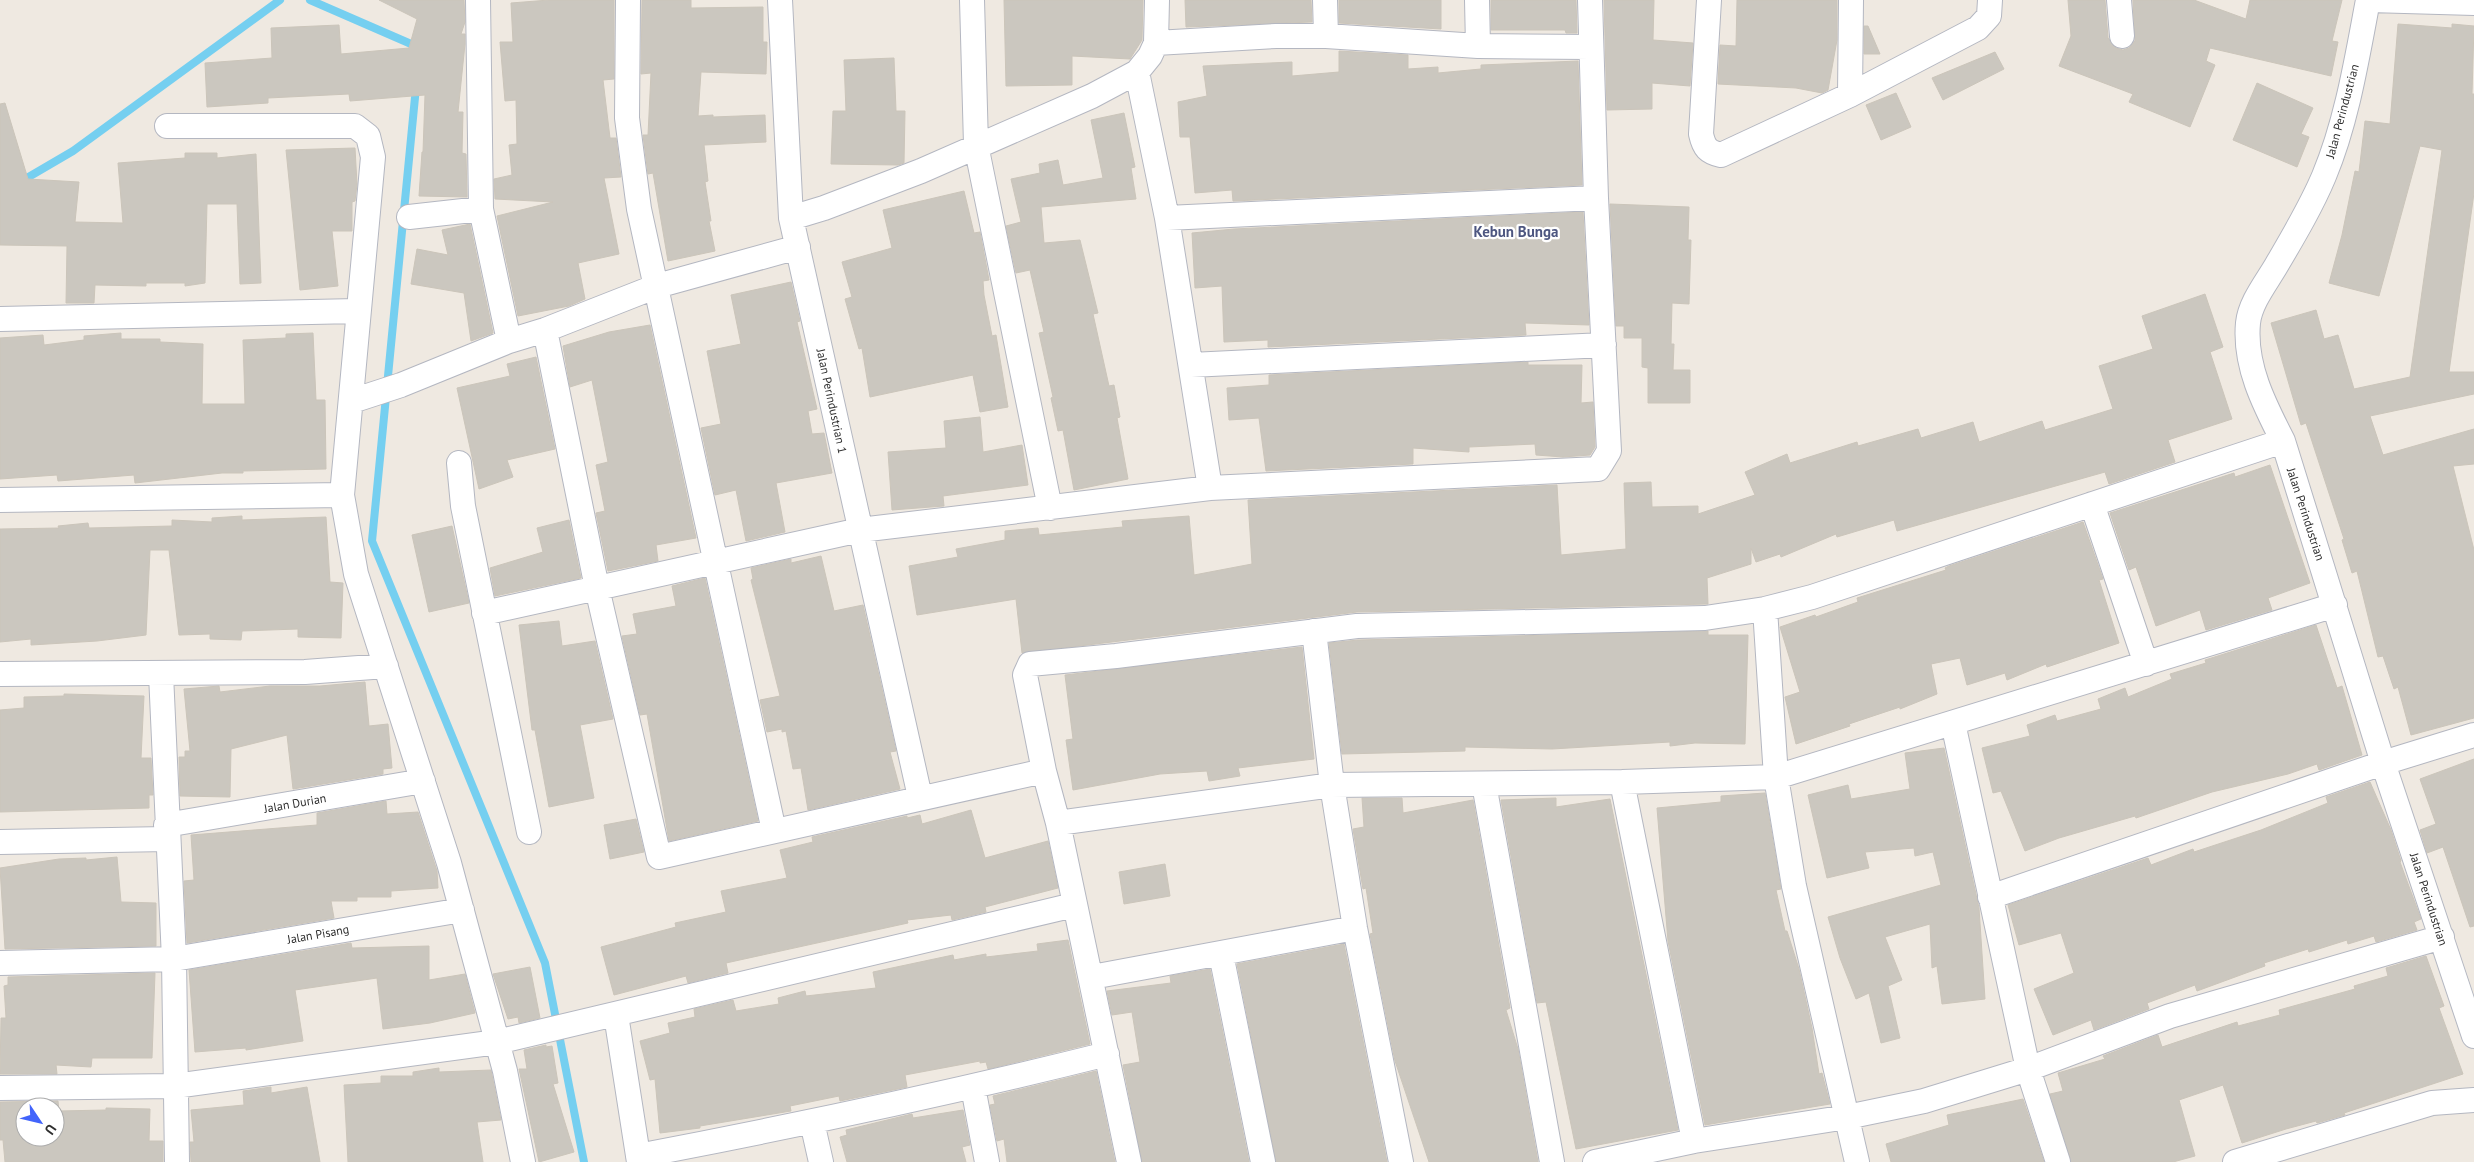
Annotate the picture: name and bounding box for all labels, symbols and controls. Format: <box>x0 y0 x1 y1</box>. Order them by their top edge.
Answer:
street label: Jalan Perindustrian <box>2322 62 2362 161</box>
district label: Kebun Bunga <box>1474 222 1558 241</box>
street label: Jalan Perindustrian 1 <box>813 346 850 455</box>
street label: Jalan Perindustrian <box>2284 465 2328 562</box>
street label: Jalan Durian <box>262 790 327 816</box>
street label: Jalan Perindustrian <box>2407 850 2451 947</box>
street label: Jalan Pisang <box>285 921 350 947</box>
north arrow <box>15 1097 65 1147</box>
text: U <box>41 1121 61 1138</box>

